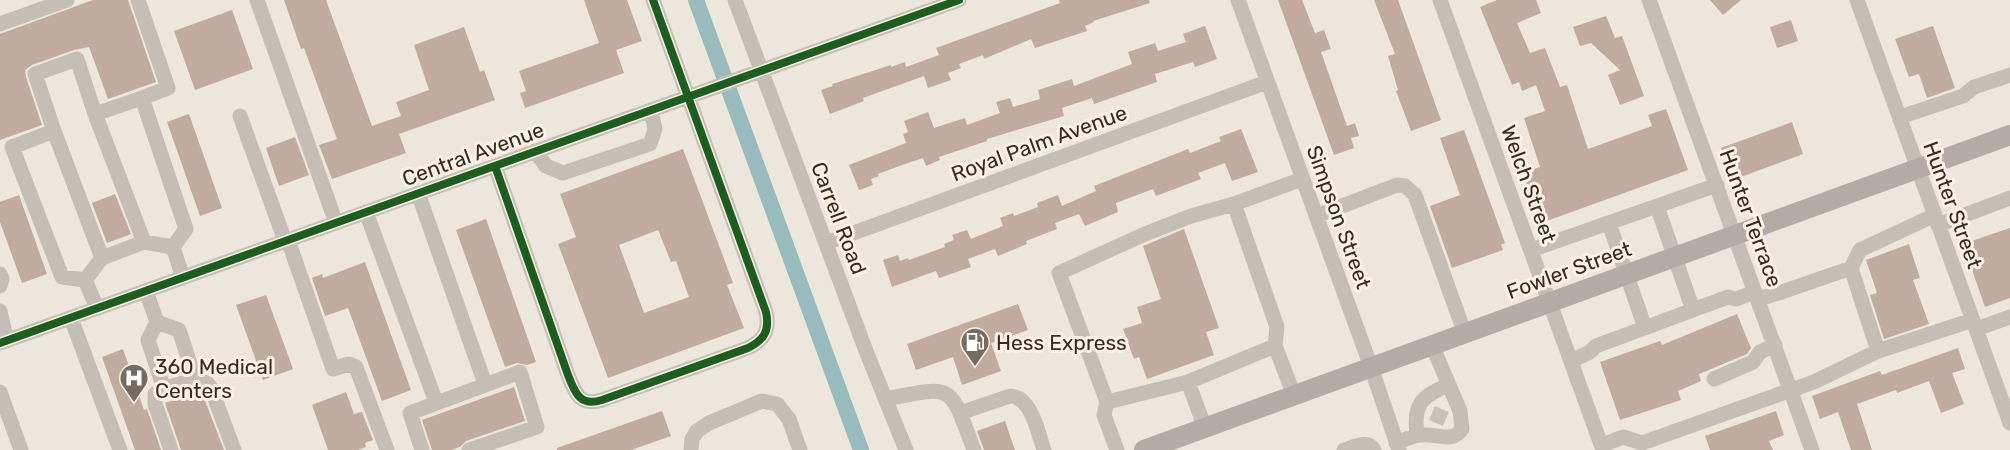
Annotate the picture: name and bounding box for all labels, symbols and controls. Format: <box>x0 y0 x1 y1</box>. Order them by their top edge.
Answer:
street label: Royal Palm Avenue <box>948 100 1130 186</box>
street label: Central Avenue <box>399 117 547 191</box>
street label: Welch Street <box>1496 122 1562 246</box>
street label: Hunter Street <box>1918 138 1988 272</box>
street label: Simpson Street <box>1301 142 1377 292</box>
street label: Hunter Terrace <box>1714 146 1788 290</box>
street label: Carrell Road <box>806 158 872 278</box>
street label: Fowler Street <box>1503 236 1635 304</box>
fuel station icon: Hess Express <box>959 326 991 368</box>
place label: Hess Express <box>996 330 1127 355</box>
place label: 360 Medical Centers <box>155 354 273 403</box>
hospital icon: 360 Medical Centers <box>118 362 150 404</box>

